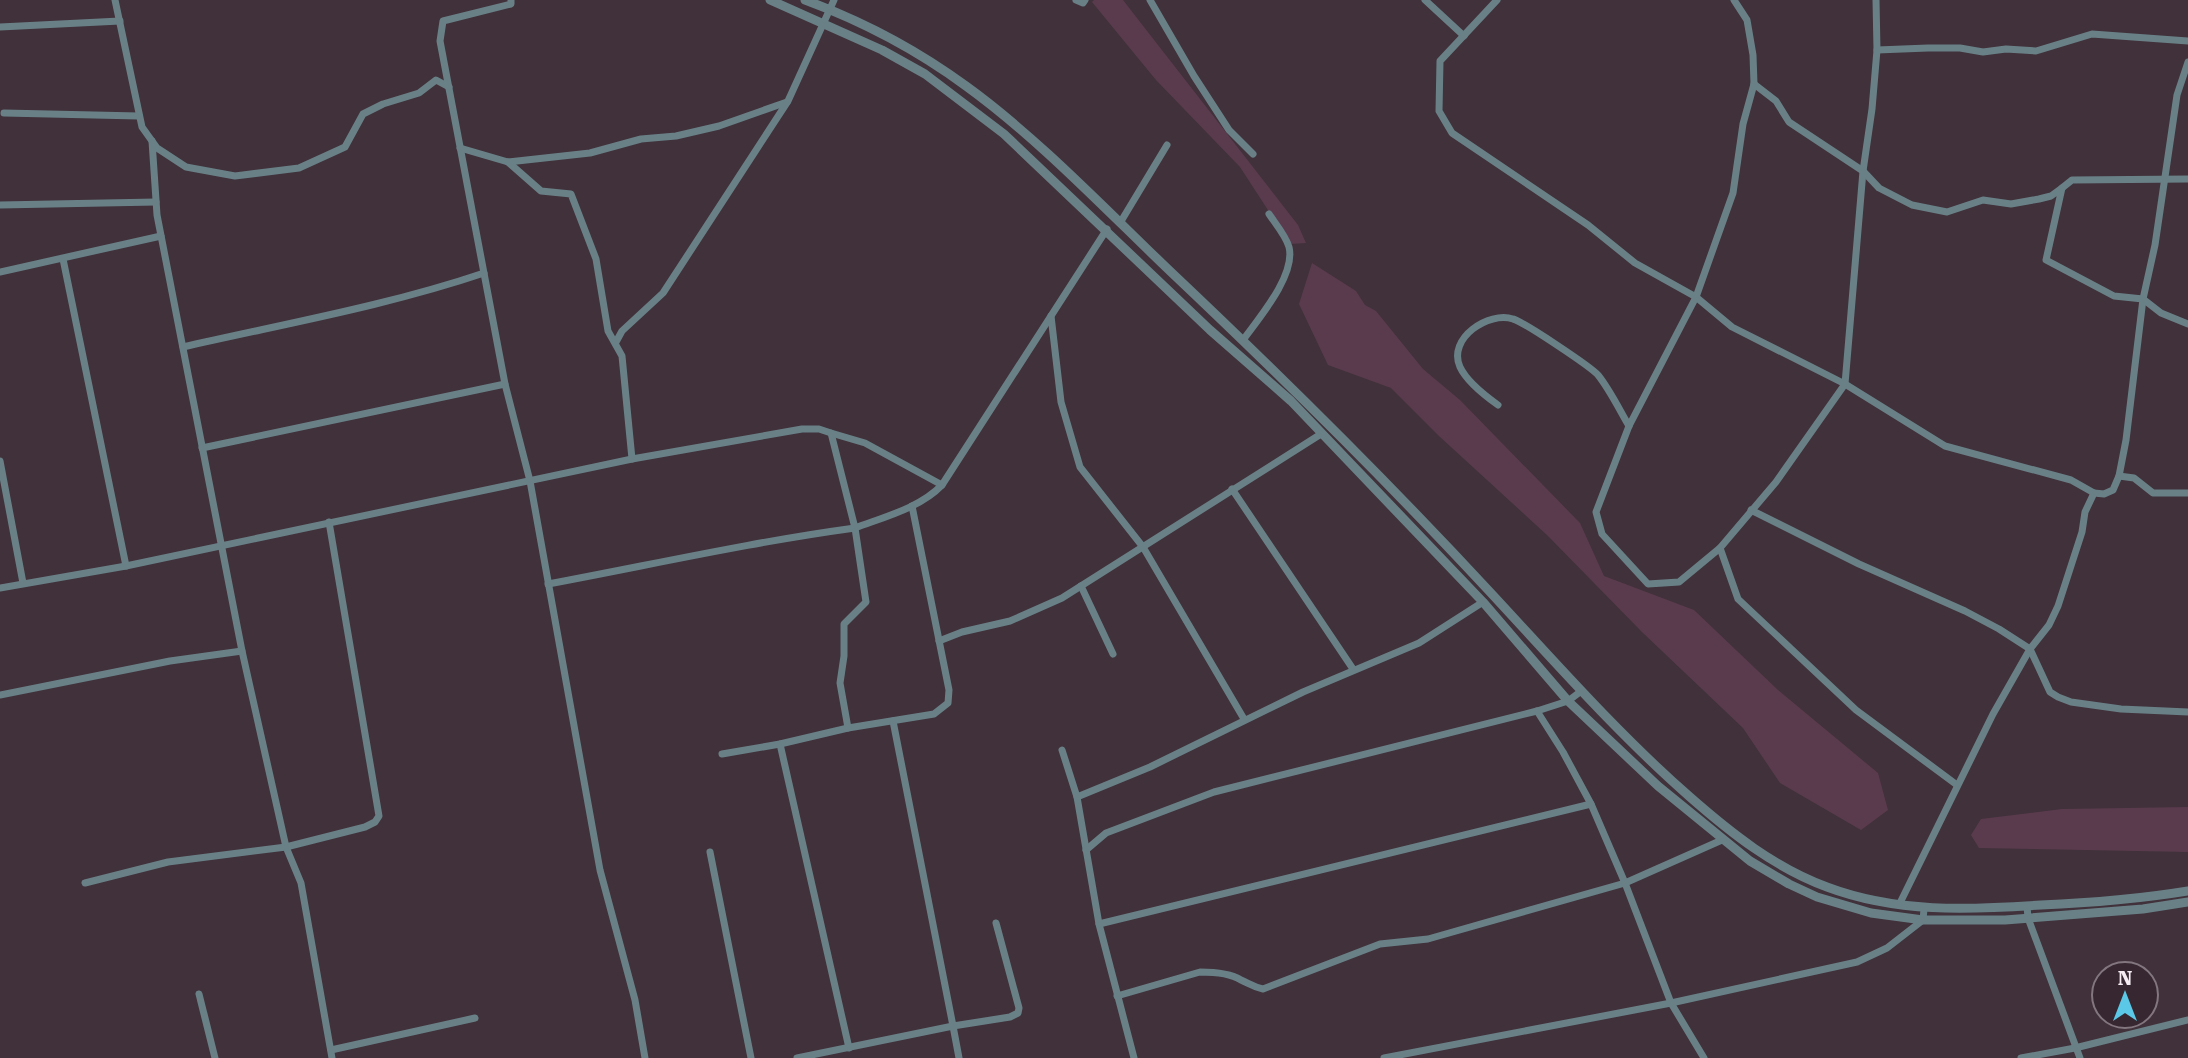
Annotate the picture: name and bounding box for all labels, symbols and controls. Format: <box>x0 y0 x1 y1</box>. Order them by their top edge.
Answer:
north arrow <box>2090 960 2160 1030</box>
text: N <box>2118 967 2133 990</box>

